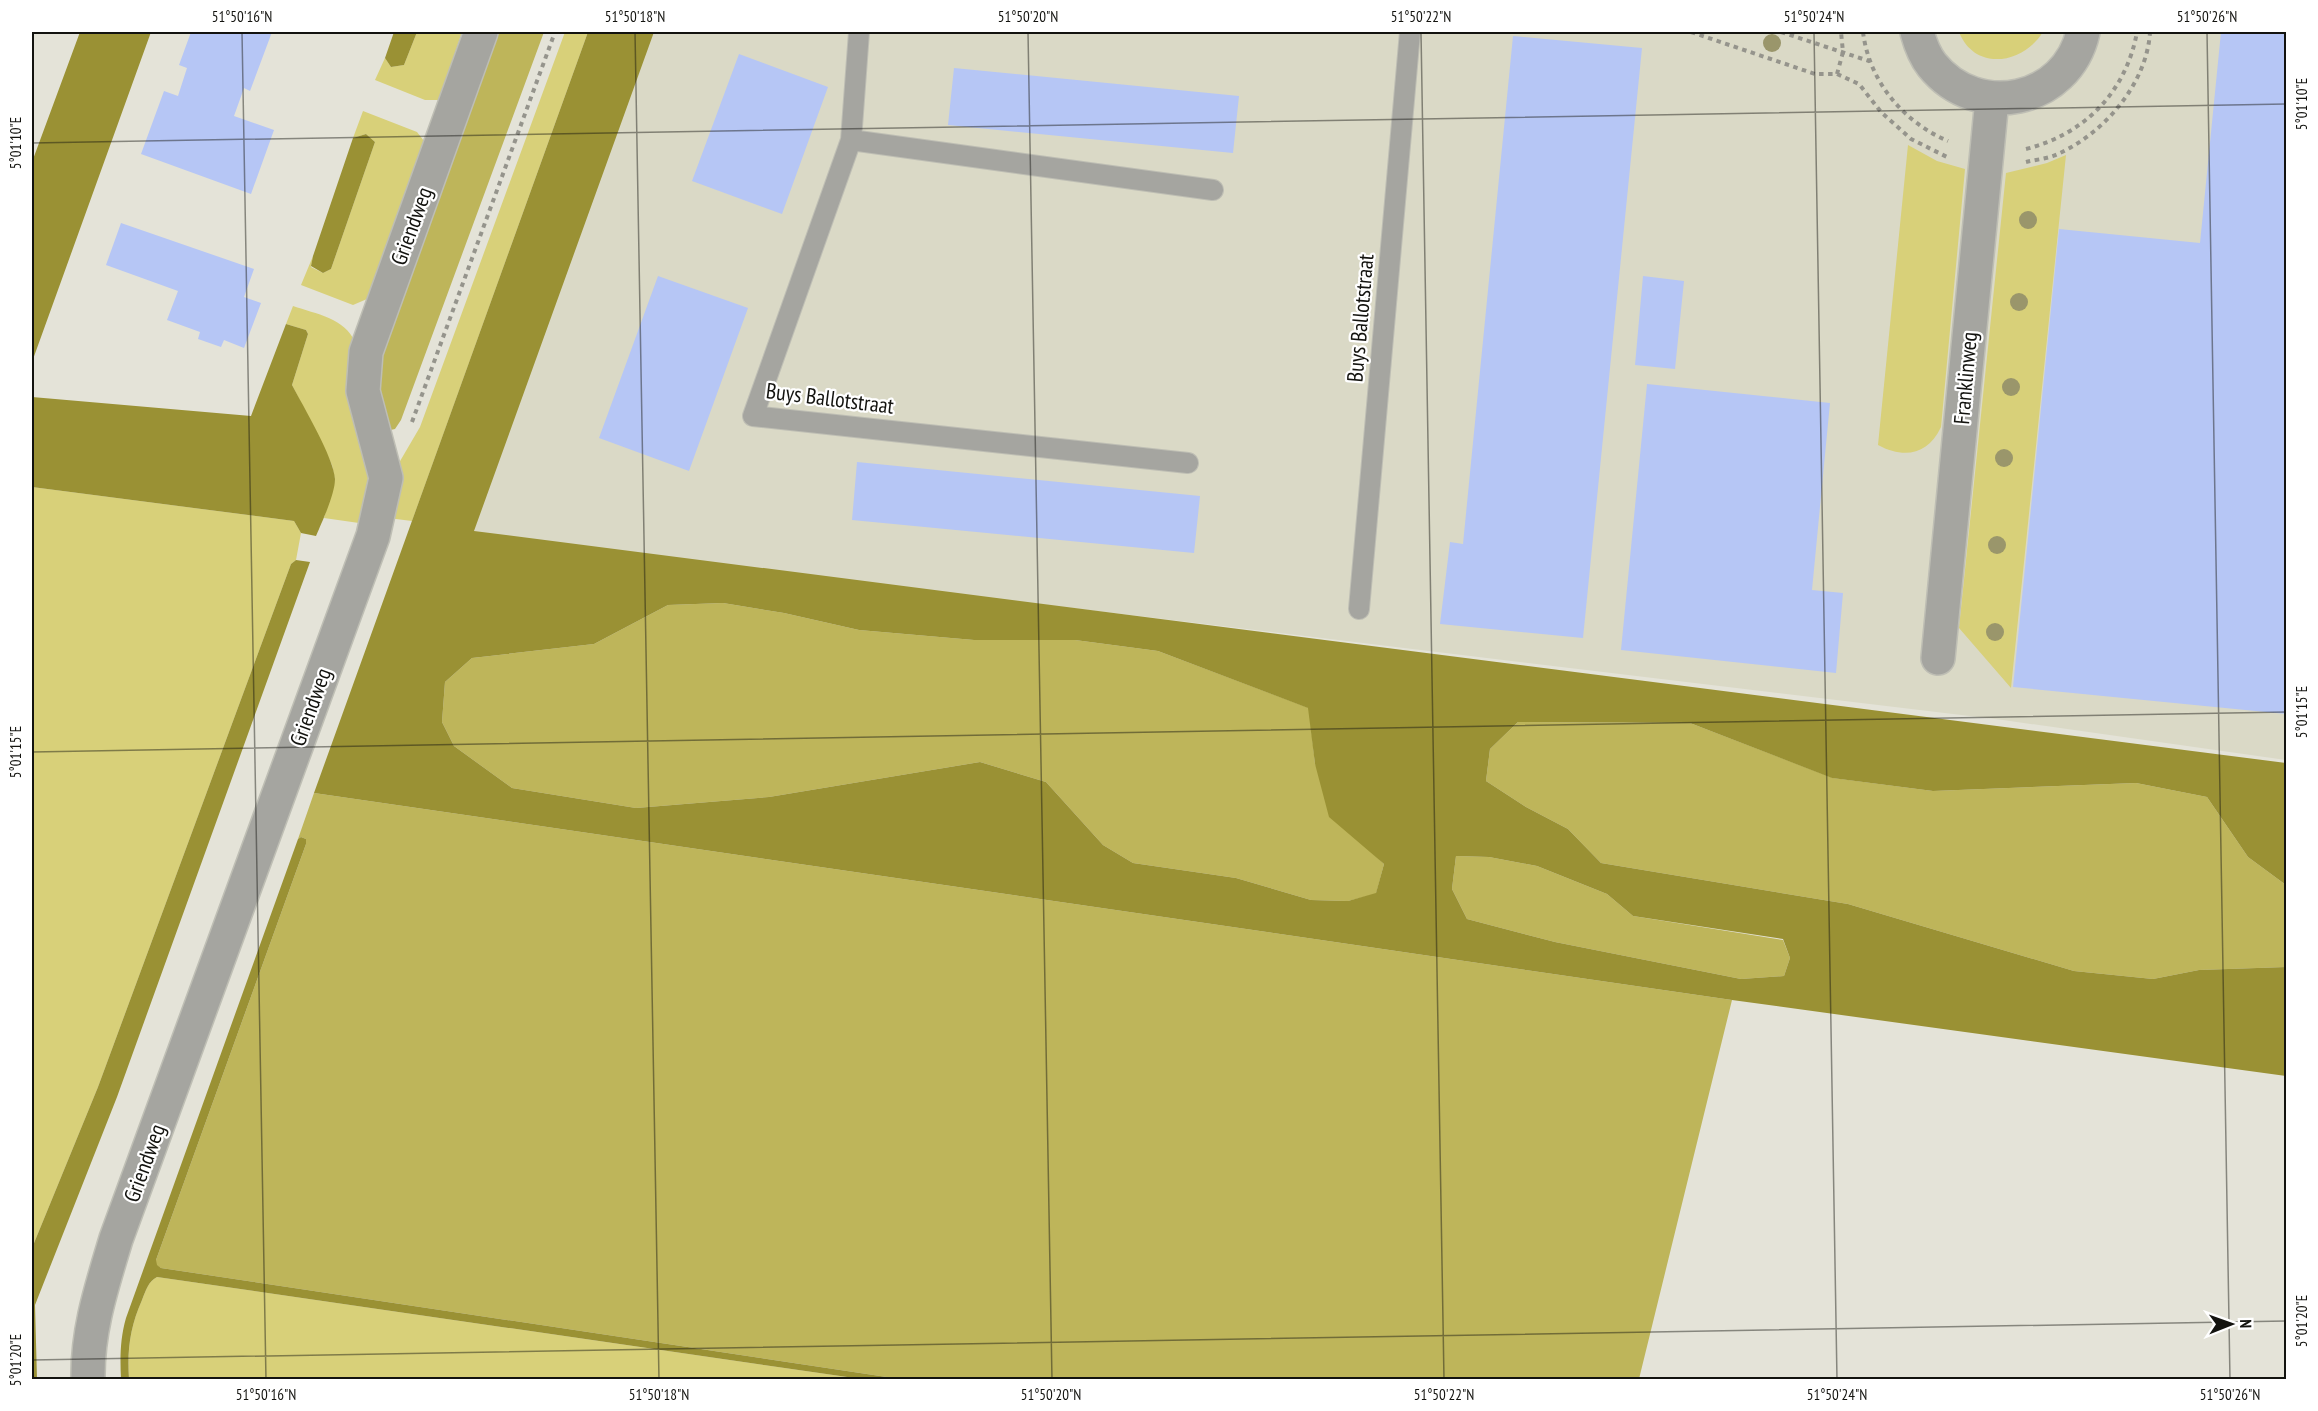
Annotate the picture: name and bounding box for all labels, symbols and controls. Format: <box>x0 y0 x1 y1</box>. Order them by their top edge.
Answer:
text: 51°50'16"N <box>212 7 272 26</box>
text: 51°50'18"N <box>605 7 665 26</box>
text: 51°50'20"N <box>998 7 1058 26</box>
text: 51°50'22"N <box>1391 7 1451 26</box>
text: 51°50'24"N <box>1784 7 1844 26</box>
text: 51°50'26"N <box>2177 7 2237 26</box>
text: 5°01'10"E <box>2292 78 2311 130</box>
text: 5°01'10"E <box>6 117 25 169</box>
street label: Griendweg <box>384 183 438 269</box>
street label: Buys Ballotstraat <box>1340 253 1380 383</box>
street label: Franklinweg <box>1947 331 1983 425</box>
street label: Buys Ballotstraat <box>765 376 895 420</box>
street label: Griendweg <box>283 664 337 750</box>
text: 5°01'15"E <box>2292 686 2311 738</box>
text: 5°01'15"E <box>6 726 25 778</box>
street label: Griendweg <box>117 1120 171 1206</box>
north arrow <box>2201 1294 2261 1354</box>
text: 5°01'20"E <box>2292 1295 2311 1347</box>
text: N <box>2236 1319 2256 1328</box>
text: 5°01'20"E <box>6 1334 25 1386</box>
text: 51°50'16"N <box>236 1385 296 1404</box>
text: 51°50'18"N <box>629 1385 689 1404</box>
text: 51°50'20"N <box>1021 1385 1081 1404</box>
text: 51°50'22"N <box>1414 1385 1474 1404</box>
text: 51°50'24"N <box>1807 1385 1867 1404</box>
text: 51°50'26"N <box>2200 1385 2260 1404</box>

